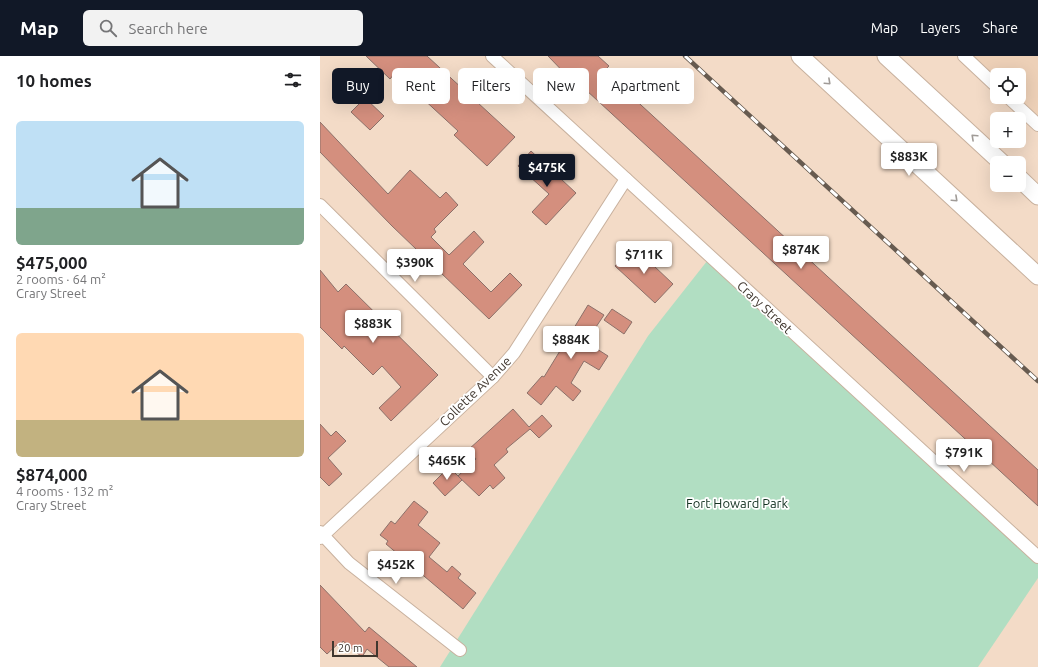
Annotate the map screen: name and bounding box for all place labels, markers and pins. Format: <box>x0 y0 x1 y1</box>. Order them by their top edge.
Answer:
pin: $883K <box>881 143 937 177</box>
pin: $475K <box>519 154 575 188</box>
pin: $874K <box>773 236 829 270</box>
pin: $711K <box>616 241 672 275</box>
pin: $390K <box>387 249 443 283</box>
pin: $883K <box>345 310 401 344</box>
pin: $884K <box>543 326 599 360</box>
pin: $791K <box>936 439 992 473</box>
pin: $465K <box>419 447 475 481</box>
pin: $452K <box>368 551 424 585</box>

